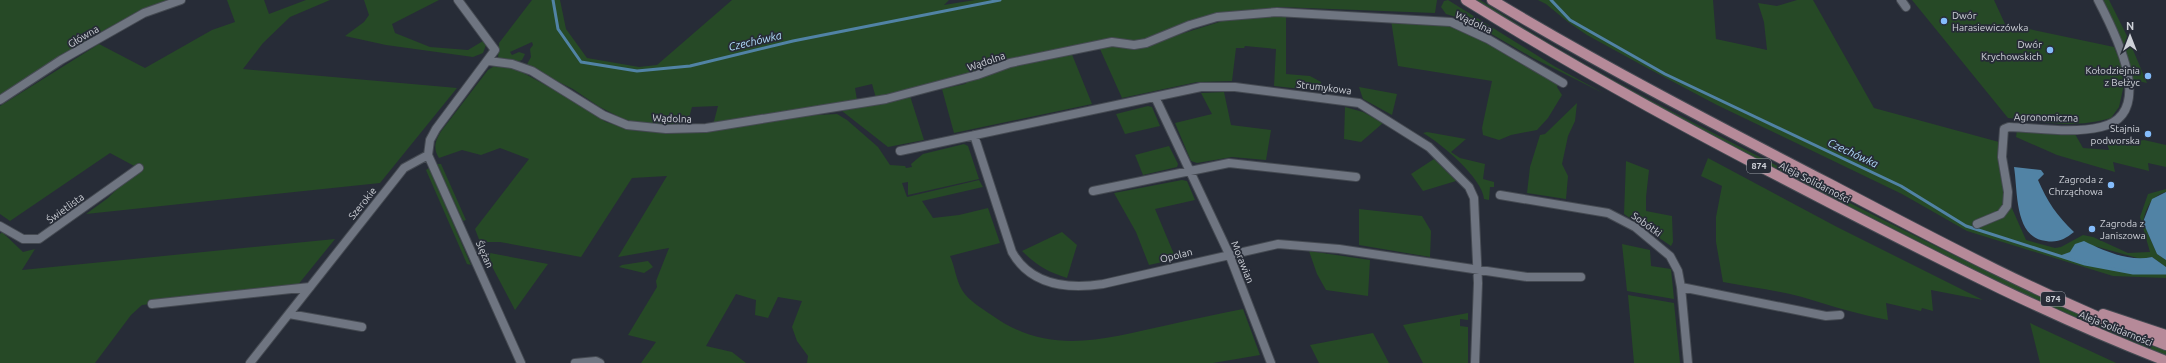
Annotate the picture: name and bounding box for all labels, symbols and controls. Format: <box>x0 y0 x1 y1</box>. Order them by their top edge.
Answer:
street label: Wądolna <box>1454 9 1494 36</box>
place label: Dwór Harasiewiczówka <box>1952 10 2028 33</box>
marker: Dwór Harasiewiczówka <box>1939 16 1949 26</box>
north arrow <box>2110 16 2150 56</box>
text: N <box>2126 20 2134 32</box>
street label: Główna <box>66 23 101 50</box>
water label: Czechówka <box>727 29 783 53</box>
place label: Dwór Krychowskich <box>1981 39 2042 62</box>
marker: Dwór Krychowskich <box>2045 45 2055 55</box>
street label: Wądolna <box>966 50 1007 73</box>
place label: Kołodziejnia z Bełżyc <box>2086 65 2140 88</box>
marker: Kołodziejnia z Bełżyc <box>2143 71 2153 81</box>
street label: Strumykowa <box>1296 79 1352 96</box>
street label: Agronomiczna <box>2014 111 2078 124</box>
street label: Wądolna <box>652 112 692 125</box>
place label: Stajnia podworska <box>2091 123 2140 146</box>
marker: Stajnia podworska <box>2143 129 2153 139</box>
water label: Czechówka <box>1826 136 1880 170</box>
road number: 874 <box>1747 159 1771 173</box>
street label: Aleja Solidarności <box>1777 160 1852 205</box>
place label: Zagroda z Chrząchowa <box>2049 174 2103 197</box>
marker: Zagroda z Chrząchowa <box>2106 180 2116 190</box>
street label: Szerokie <box>346 185 379 222</box>
street label: Świetlista <box>44 190 86 226</box>
street label: Sobótki <box>1630 210 1664 239</box>
place label: Zagroda z Janiszowa <box>2100 218 2146 241</box>
marker: Zagroda z Janiszowa <box>2087 224 2097 234</box>
street label: Ślężan <box>474 238 496 270</box>
street label: Morawian <box>1229 239 1256 285</box>
street label: Opolan <box>1159 246 1193 265</box>
road number: 874 <box>2041 292 2065 306</box>
street label: Aleja Solidarności <box>2077 309 2154 348</box>

